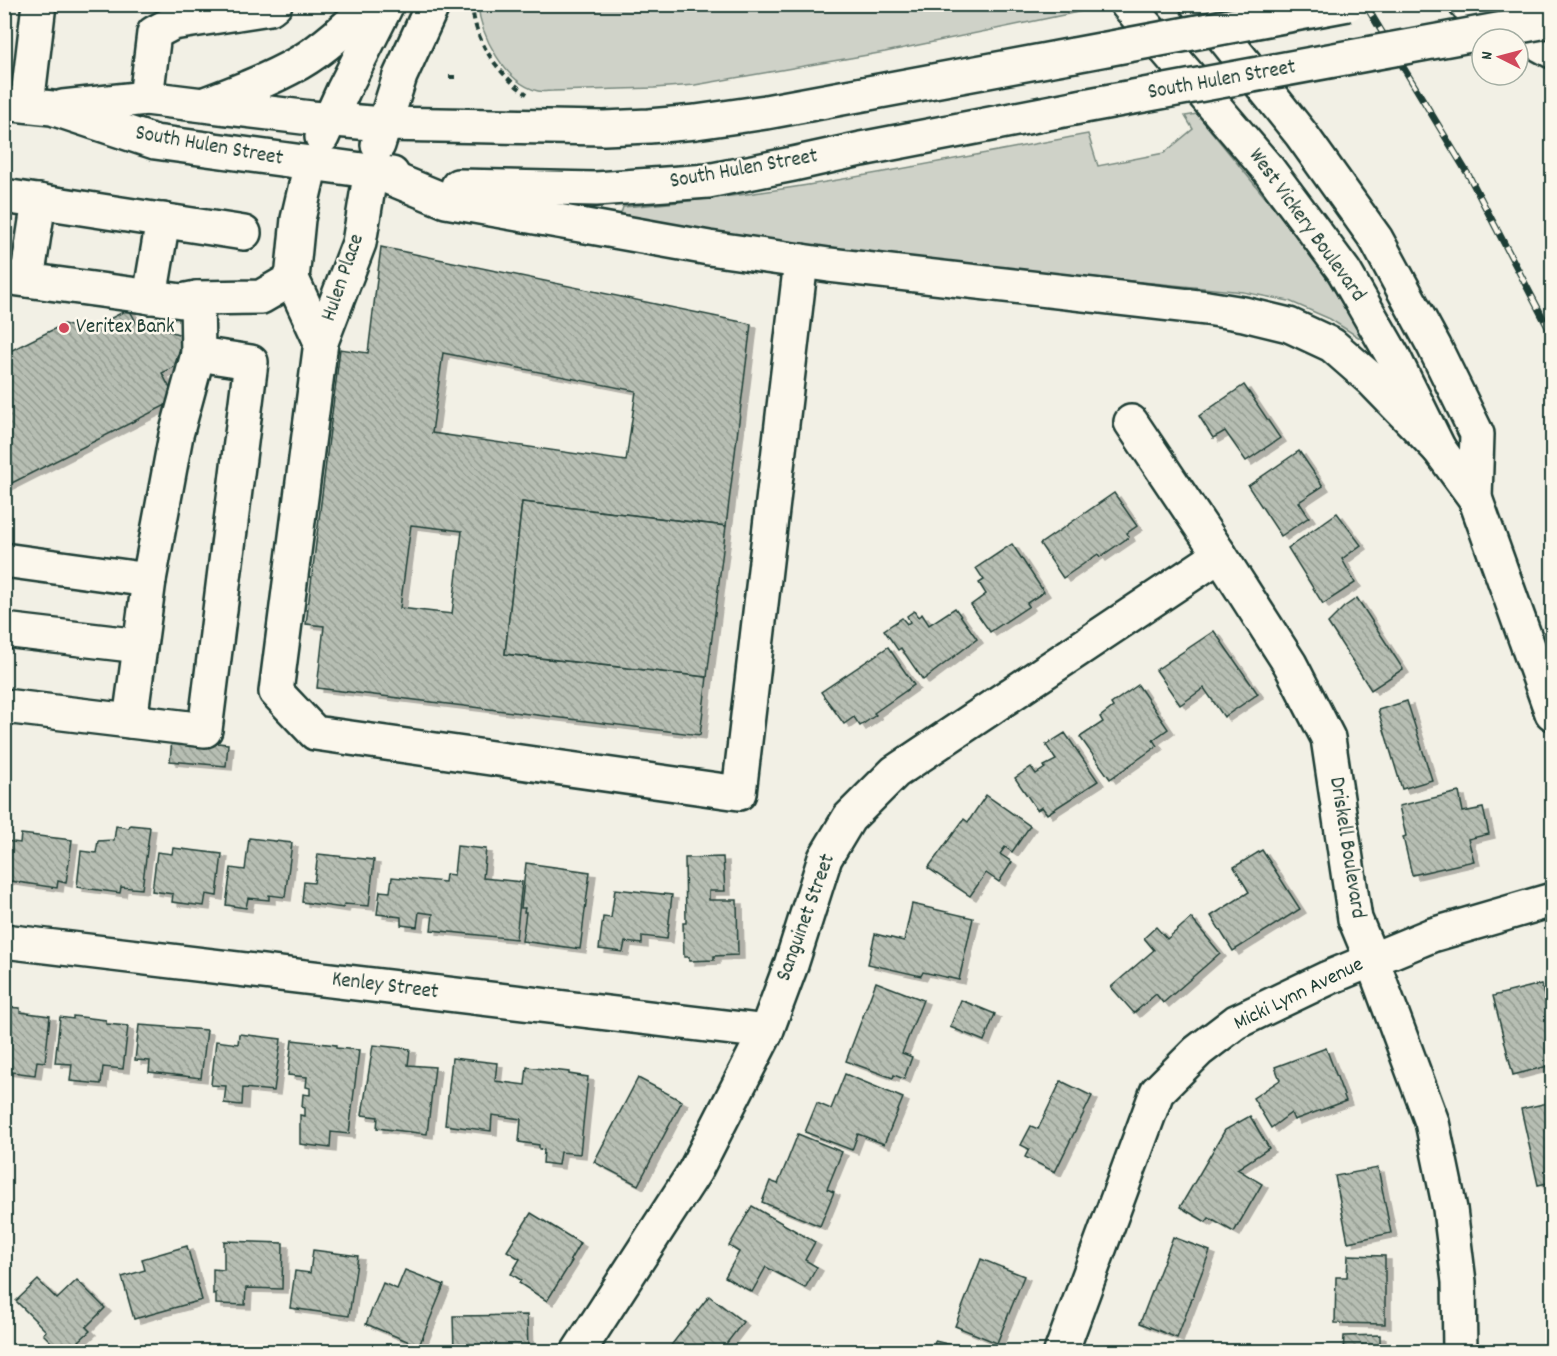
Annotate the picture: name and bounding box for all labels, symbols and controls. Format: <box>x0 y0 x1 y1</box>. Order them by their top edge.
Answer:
north arrow <box>1470 27 1530 87</box>
text: N <box>1476 50 1499 61</box>
street label: South Hulen Street <box>1146 53 1298 109</box>
street label: South Hulen Street <box>133 119 285 175</box>
street label: South Hulen Street <box>668 142 820 198</box>
street label: West Vickery Boulevard <box>1240 143 1372 309</box>
street label: Hulen Place <box>315 230 373 326</box>
place label: Veritex Bank <box>76 313 175 343</box>
marker: Veritex Bank <box>57 321 71 335</box>
street label: Driskell Boulevard <box>1320 775 1372 921</box>
street label: Sanguinet Street <box>770 850 844 986</box>
street label: Micki Lynn Avenue <box>1229 951 1369 1039</box>
street label: Kenley Street <box>330 966 440 1008</box>

